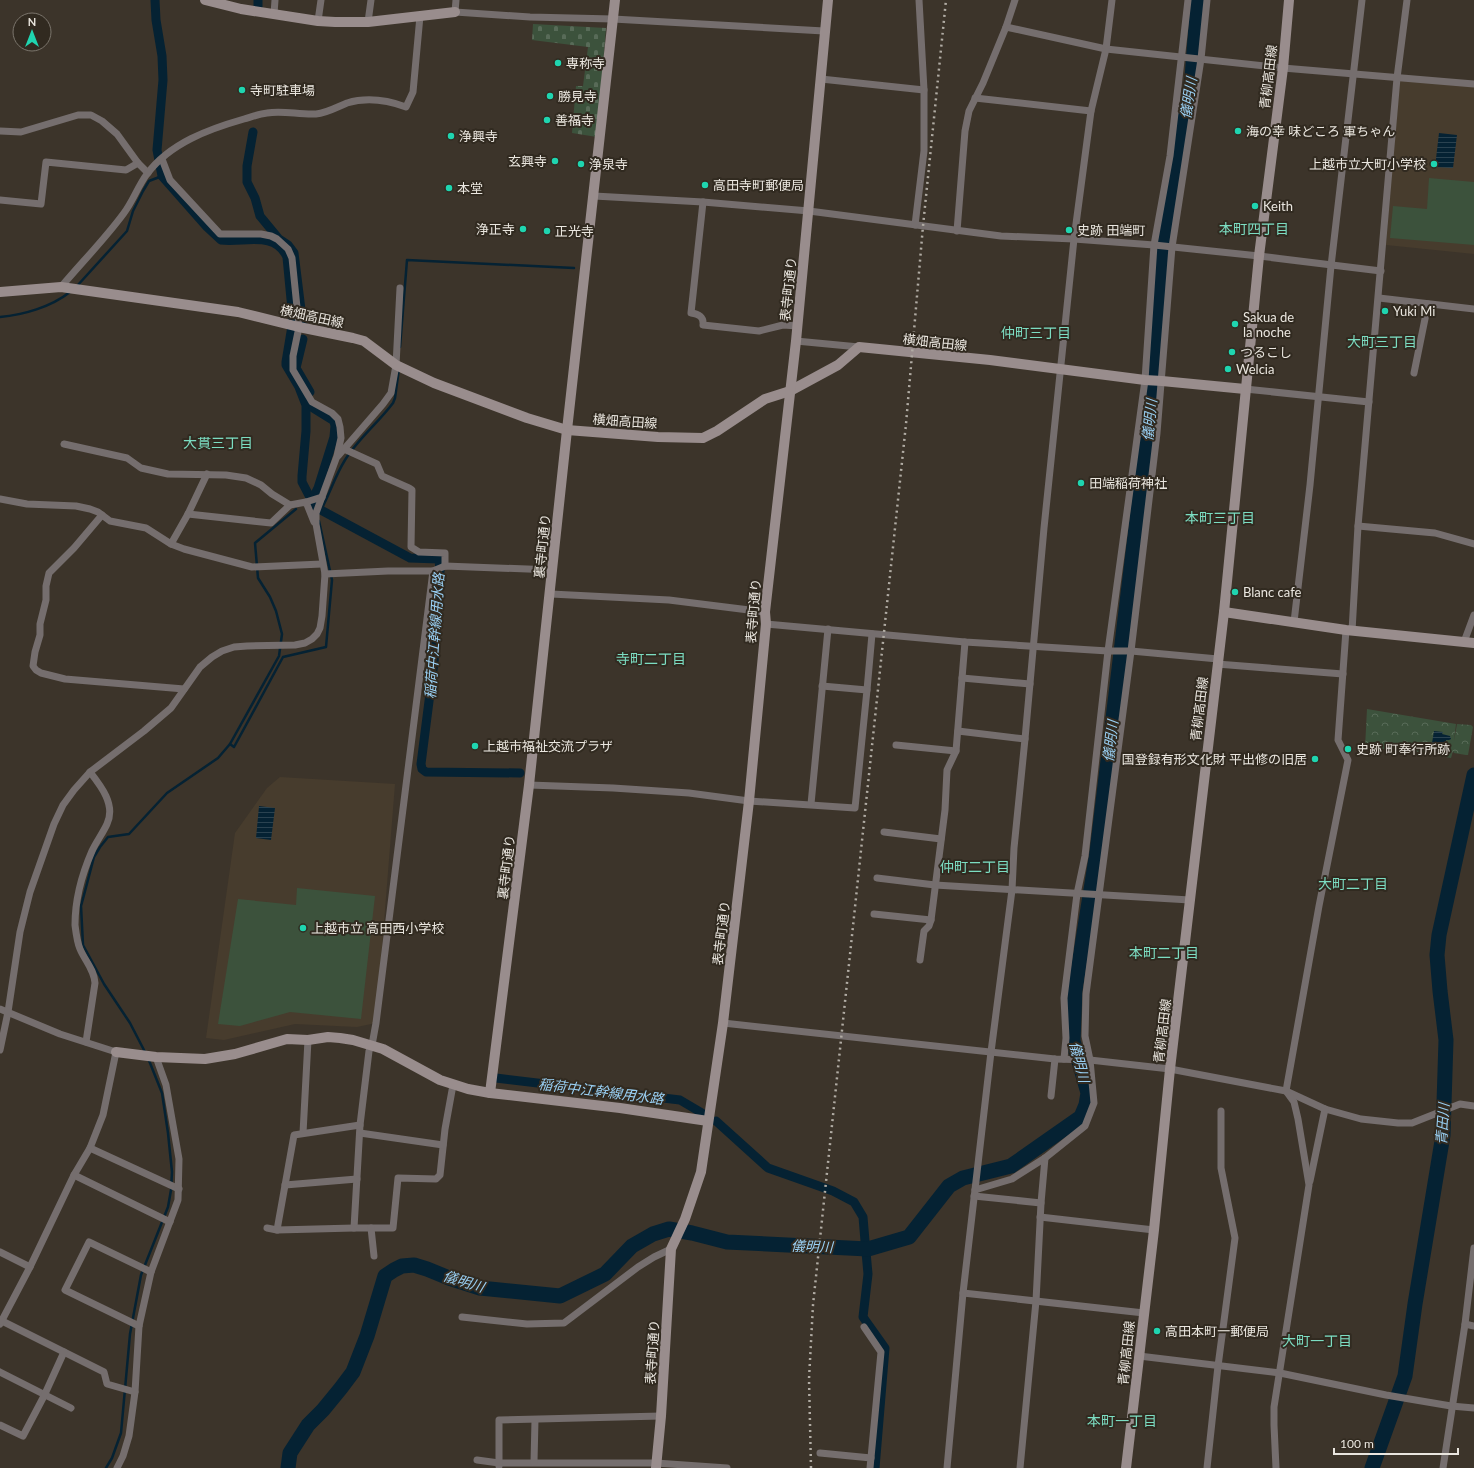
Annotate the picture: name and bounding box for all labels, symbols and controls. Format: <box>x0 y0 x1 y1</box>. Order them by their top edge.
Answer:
north arrow <box>12 12 52 52</box>
text: N <box>28 15 36 28</box>
street label: 青柳高田線 <box>1256 44 1280 110</box>
place label: 専称寺 <box>566 55 605 71</box>
marker: 専称寺 <box>553 58 563 68</box>
water label: 儀明川 <box>1176 74 1200 120</box>
place label: 寺町駐車場 <box>250 82 315 98</box>
marker: 寺町駐車場 <box>237 85 247 95</box>
place label: 勝見寺 <box>558 88 597 104</box>
marker: 勝見寺 <box>545 91 555 101</box>
place label: 善福寺 <box>555 112 594 128</box>
marker: 善福寺 <box>542 115 552 125</box>
place label: 海の幸 味どころ 軍ちゃん <box>1246 123 1395 139</box>
marker: 海の幸 味どころ 軍ちゃん <box>1233 126 1243 136</box>
place label: 浄興寺 <box>459 128 498 144</box>
marker: 浄興寺 <box>446 131 456 141</box>
place label: 玄興寺 <box>508 153 547 169</box>
marker: 玄興寺 <box>550 156 560 166</box>
place label: 浄泉寺 <box>589 156 628 172</box>
place label: 上越市立大町小学校 <box>1309 156 1426 172</box>
marker: 浄泉寺 <box>576 159 586 169</box>
marker: 上越市立大町小学校 <box>1429 159 1439 169</box>
place label: 高田寺町郵便局 <box>713 177 804 193</box>
place label: 本堂 <box>457 180 483 196</box>
marker: 高田寺町郵便局 <box>700 180 710 190</box>
marker: 本堂 <box>444 183 454 193</box>
place label: Keith <box>1263 198 1293 214</box>
marker: Keith <box>1250 201 1260 211</box>
district label: 本町四丁目 <box>1219 220 1289 237</box>
place label: 浄正寺 <box>476 221 515 237</box>
place label: 史跡 田端町 <box>1077 222 1145 238</box>
place label: 正光寺 <box>555 223 594 239</box>
marker: 浄正寺 <box>518 224 528 234</box>
marker: 史跡 田端町 <box>1064 225 1074 235</box>
marker: 正光寺 <box>542 226 552 236</box>
street label: 表寺町通り <box>777 256 799 322</box>
street label: 横畑高田線 <box>279 301 345 331</box>
place label: Yuki Mi <box>1393 303 1435 319</box>
marker: Yuki Mi <box>1380 306 1390 316</box>
place label: Sakua de la noche <box>1243 309 1294 340</box>
marker: Sakua de la noche <box>1230 319 1240 329</box>
district label: 仲町三丁目 <box>1001 324 1071 341</box>
street label: 横畑高田線 <box>902 331 968 353</box>
district label: 大町三丁目 <box>1347 333 1417 350</box>
place label: つるこし <box>1240 344 1292 360</box>
marker: つるこし <box>1227 347 1237 357</box>
place label: Welcia <box>1236 361 1274 377</box>
marker: Welcia <box>1223 364 1233 374</box>
water label: 儀明川 <box>1138 396 1160 442</box>
street label: 横畑高田線 <box>592 411 658 431</box>
district label: 大貫三丁目 <box>183 434 253 451</box>
place label: 田端稲荷神社 <box>1089 475 1167 491</box>
marker: 田端稲荷神社 <box>1076 478 1086 488</box>
district label: 本町三丁目 <box>1185 509 1255 526</box>
street label: 裏寺町通り <box>531 513 553 579</box>
water label: 稲荷中江幹線用水路 <box>421 572 447 699</box>
street label: 表寺町通り <box>742 578 764 644</box>
place label: Blanc cafe <box>1243 584 1302 600</box>
marker: Blanc cafe <box>1230 587 1240 597</box>
district label: 寺町二丁目 <box>616 650 686 667</box>
street label: 青柳高田線 <box>1187 676 1211 742</box>
water label: 儀明川 <box>1099 717 1121 763</box>
place label: 上越市福祉交流プラザ <box>483 738 613 754</box>
marker: 上越市福祉交流プラザ <box>470 741 480 751</box>
place label: 史跡 町奉行所跡 <box>1356 741 1450 757</box>
marker: 史跡 町奉行所跡 <box>1343 744 1353 754</box>
place label: 国登録有形文化財 平出修の旧居 <box>1122 751 1307 767</box>
marker: 国登録有形文化財 平出修の旧居 <box>1310 754 1320 764</box>
street label: 裏寺町通り <box>494 834 518 900</box>
district label: 仲町二丁目 <box>940 858 1010 875</box>
district label: 大町二丁目 <box>1318 875 1388 892</box>
street label: 表寺町通り <box>709 900 733 966</box>
place label: 上越市立 高田西小学校 <box>311 920 444 936</box>
marker: 上越市立 高田西小学校 <box>298 923 308 933</box>
district label: 本町二丁目 <box>1129 944 1199 961</box>
street label: 青柳高田線 <box>1150 998 1174 1064</box>
water label: 儀明川 <box>1067 1040 1094 1086</box>
water label: 稲荷中江幹線用水路 <box>537 1075 666 1107</box>
water label: 青田川 <box>1432 1100 1452 1146</box>
water label: 儀明川 <box>791 1237 835 1255</box>
water label: 儀明川 <box>441 1267 488 1296</box>
street label: 表寺町通り <box>642 1319 662 1385</box>
street label: 青柳高田線 <box>1115 1320 1137 1386</box>
place label: 高田本町一郵便局 <box>1165 1323 1269 1339</box>
marker: 高田本町一郵便局 <box>1152 1326 1162 1336</box>
district label: 大町一丁目 <box>1282 1332 1352 1349</box>
district label: 本町一丁目 <box>1087 1412 1157 1429</box>
scale bar <box>1334 1430 1458 1456</box>
text: 100 m <box>1340 1436 1374 1451</box>

